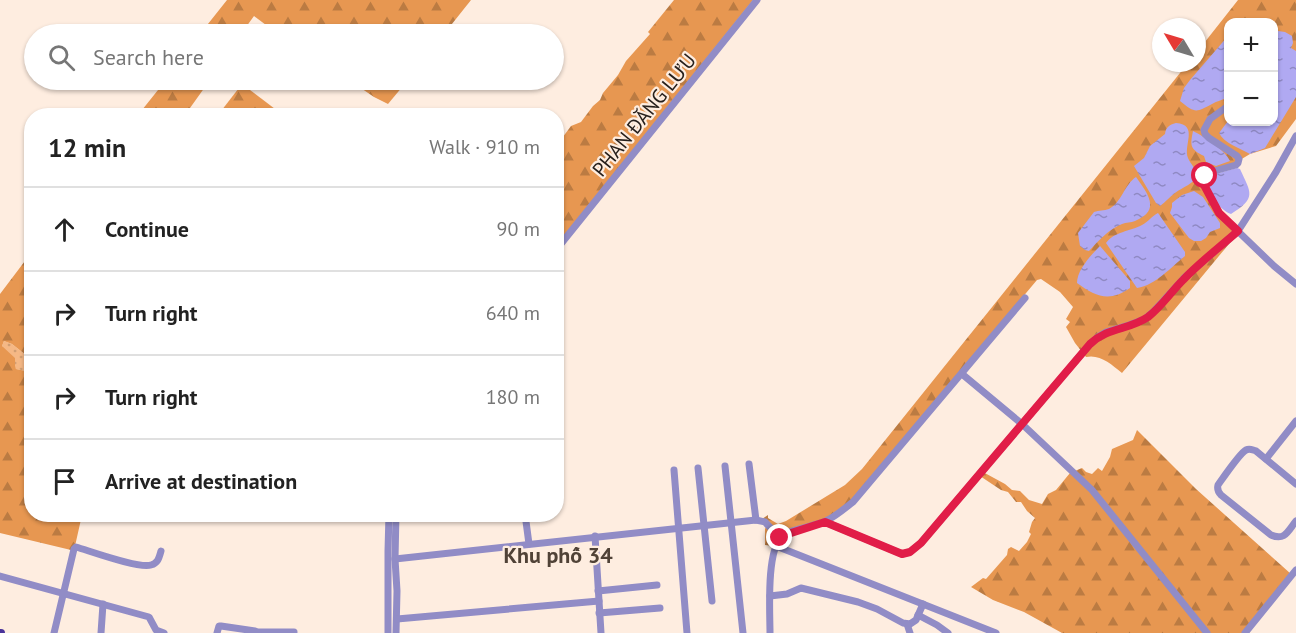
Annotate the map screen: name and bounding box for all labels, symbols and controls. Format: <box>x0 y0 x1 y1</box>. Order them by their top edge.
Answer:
north arrow <box>1152 18 1206 72</box>
map controls <box>1224 18 1278 126</box>
button: + <box>1224 18 1278 72</box>
search box <box>24 24 564 90</box>
icon: search <box>45 41 78 74</box>
text: Search here <box>93 43 204 71</box>
street label: PHAN ĐĂNG LƯU <box>586 48 702 182</box>
button: − <box>1224 72 1278 126</box>
text: 12 min <box>48 131 126 164</box>
text: Walk · 910 m <box>429 134 540 160</box>
route start <box>1191 162 1217 188</box>
icon: ahead <box>48 213 81 246</box>
text: Continue <box>105 215 189 243</box>
text: 90 m <box>497 216 540 242</box>
icon: right <box>48 297 81 330</box>
text: Turn right <box>105 299 197 327</box>
text: 640 m <box>486 300 540 326</box>
icon: right <box>48 381 81 414</box>
text: Turn right <box>105 383 197 411</box>
text: 180 m <box>486 384 540 410</box>
icon: arrive <box>48 465 81 498</box>
text: Arrive at destination <box>105 467 297 495</box>
route end <box>766 524 792 550</box>
district label: Khu phố 34 <box>503 541 613 569</box>

